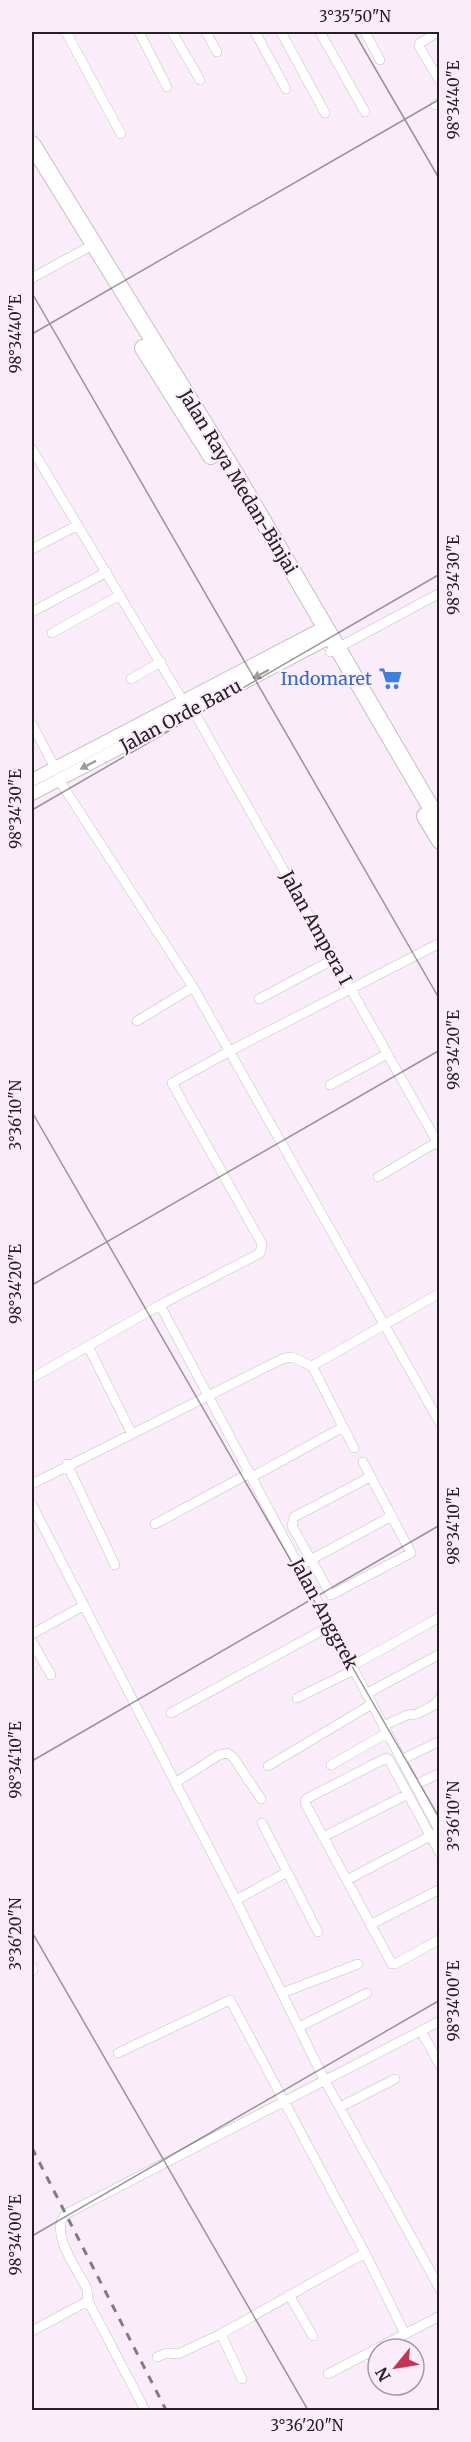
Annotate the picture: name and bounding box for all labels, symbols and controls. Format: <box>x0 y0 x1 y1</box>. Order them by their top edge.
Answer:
text: 3°35'50"N <box>319 7 391 26</box>
text: 98°34'40"E <box>444 60 463 139</box>
text: 98°34'40"E <box>6 294 25 373</box>
street label: Jalan Raya Medan-Binjai <box>174 384 303 578</box>
text: 98°34'30"E <box>444 535 463 615</box>
supermarket icon: Indomaret <box>377 666 403 692</box>
place label: Indomaret <box>281 667 372 690</box>
one-way arrow <box>252 669 269 679</box>
street label: Jalan Orde Baru <box>115 674 245 758</box>
one-way arrow <box>79 759 97 769</box>
text: 98°34'30"E <box>6 769 25 849</box>
street label: Jalan Ampera I <box>275 866 357 989</box>
text: 98°34'20"E <box>444 1010 463 1090</box>
text: 3°36'10"N <box>6 1079 25 1150</box>
text: 98°34'20"E <box>6 1244 25 1324</box>
text: 98°34'10"E <box>444 1487 463 1565</box>
street label: Jalan Anggrek <box>285 1554 364 1674</box>
text: 98°34'10"E <box>6 1721 25 1799</box>
text: 3°36'10"N <box>444 1780 463 1851</box>
text: 3°36'20"N <box>6 1897 25 1970</box>
text: 98°34'00"E <box>444 1960 463 2041</box>
text: 98°34'00"E <box>6 2194 25 2275</box>
north arrow <box>366 2337 426 2397</box>
text: N <box>371 2364 395 2385</box>
text: 3°36'20"N <box>271 2416 344 2435</box>

